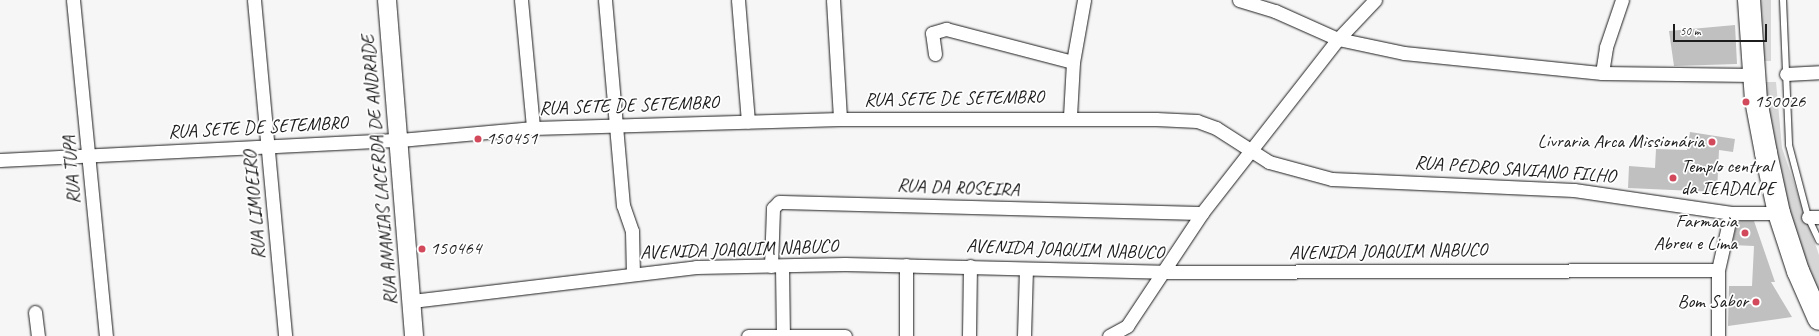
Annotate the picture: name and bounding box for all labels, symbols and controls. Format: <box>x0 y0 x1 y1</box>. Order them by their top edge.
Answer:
scale bar <box>1675 16 1769 42</box>
text: 50 m <box>1680 23 1700 39</box>
street label: RUA ANANIAS LACERDA DE ANDRADE <box>357 34 403 306</box>
street label: RUA SETE DE SETEMBRO <box>863 86 1045 112</box>
street label: RUA SETE DE SETEMBRO <box>538 91 720 121</box>
place label: 150026 <box>1754 91 1805 113</box>
marker: 150026 <box>1741 97 1751 107</box>
street label: RUA SETE DE SETEMBRO <box>167 112 349 144</box>
place label: 150451 <box>486 128 537 150</box>
place label: Livraria Arca Missionária <box>1537 131 1704 153</box>
marker: 150451 <box>473 134 483 144</box>
street label: RUA TUPA <box>58 135 86 205</box>
marker: Livraria Arca Missionária <box>1707 137 1717 147</box>
street label: RUA LIMOEIRO <box>239 151 271 259</box>
street label: RUA PEDRO SAVIANO FILHO <box>1415 152 1615 188</box>
place label: Templo central da IEADALPE <box>1681 156 1775 200</box>
marker: Templo central da IEADALPE <box>1668 173 1678 183</box>
street label: RUA DA ROSEIRA <box>896 174 1020 202</box>
place label: Farmacia Abreu e Lima <box>1654 211 1737 255</box>
marker: Farmacia Abreu e Lima <box>1740 228 1750 238</box>
street label: AVENIDA JOAQUIM NABUCO <box>640 235 838 265</box>
street label: AVENIDA JOAQUIM NABUCO <box>966 235 1164 265</box>
place label: 150464 <box>430 238 481 260</box>
street label: AVENIDA JOAQUIM NABUCO <box>1289 239 1487 265</box>
marker: 150464 <box>417 244 427 254</box>
place label: Bom Sabor <box>1677 291 1748 313</box>
marker: Bom Sabor <box>1751 297 1761 307</box>

